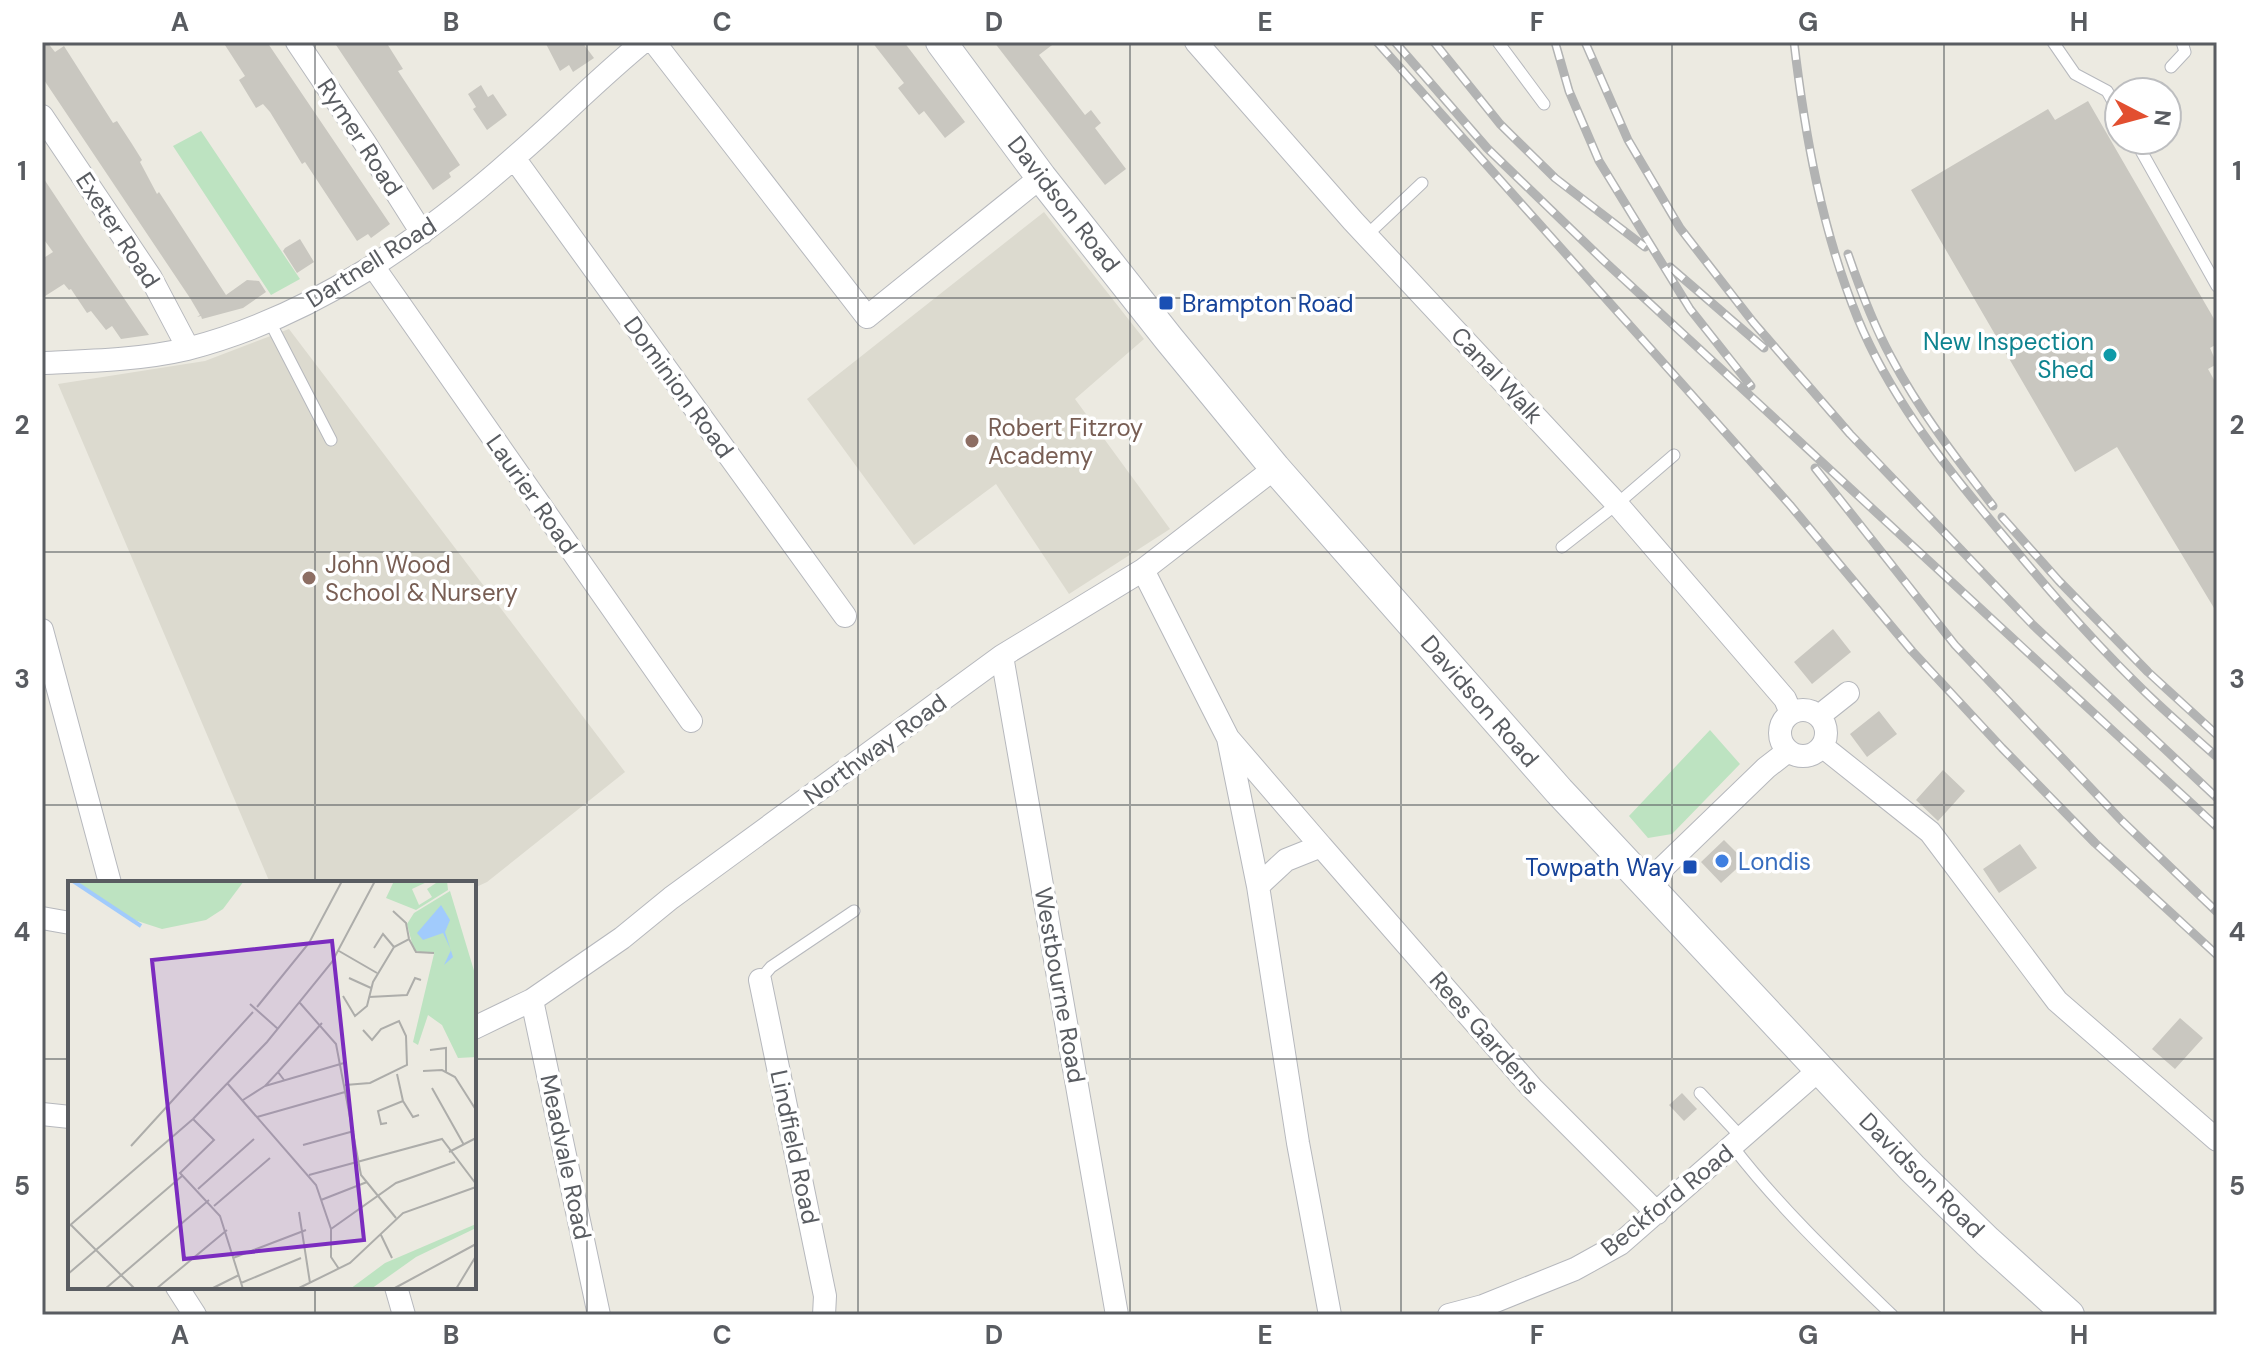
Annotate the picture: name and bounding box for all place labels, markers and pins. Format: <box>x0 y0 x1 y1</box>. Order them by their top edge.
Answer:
place label: Brampton Road <box>1182 288 1354 319</box>
marker: Brampton Road <box>1157 294 1175 312</box>
place label: New Inspection Shed <box>1923 326 2094 385</box>
marker: New Inspection Shed <box>2101 346 2119 364</box>
place label: Robert Fitzroy Academy <box>988 412 1143 471</box>
marker: Robert Fitzroy Academy <box>963 432 981 450</box>
place label: John Wood School & Nursery <box>325 549 518 608</box>
marker: John Wood School & Nursery <box>300 569 318 587</box>
place label: Londis <box>1738 846 1811 877</box>
place label: Towpath Way <box>1525 852 1674 883</box>
marker: Londis <box>1713 852 1731 870</box>
marker: Towpath Way <box>1681 858 1699 876</box>

